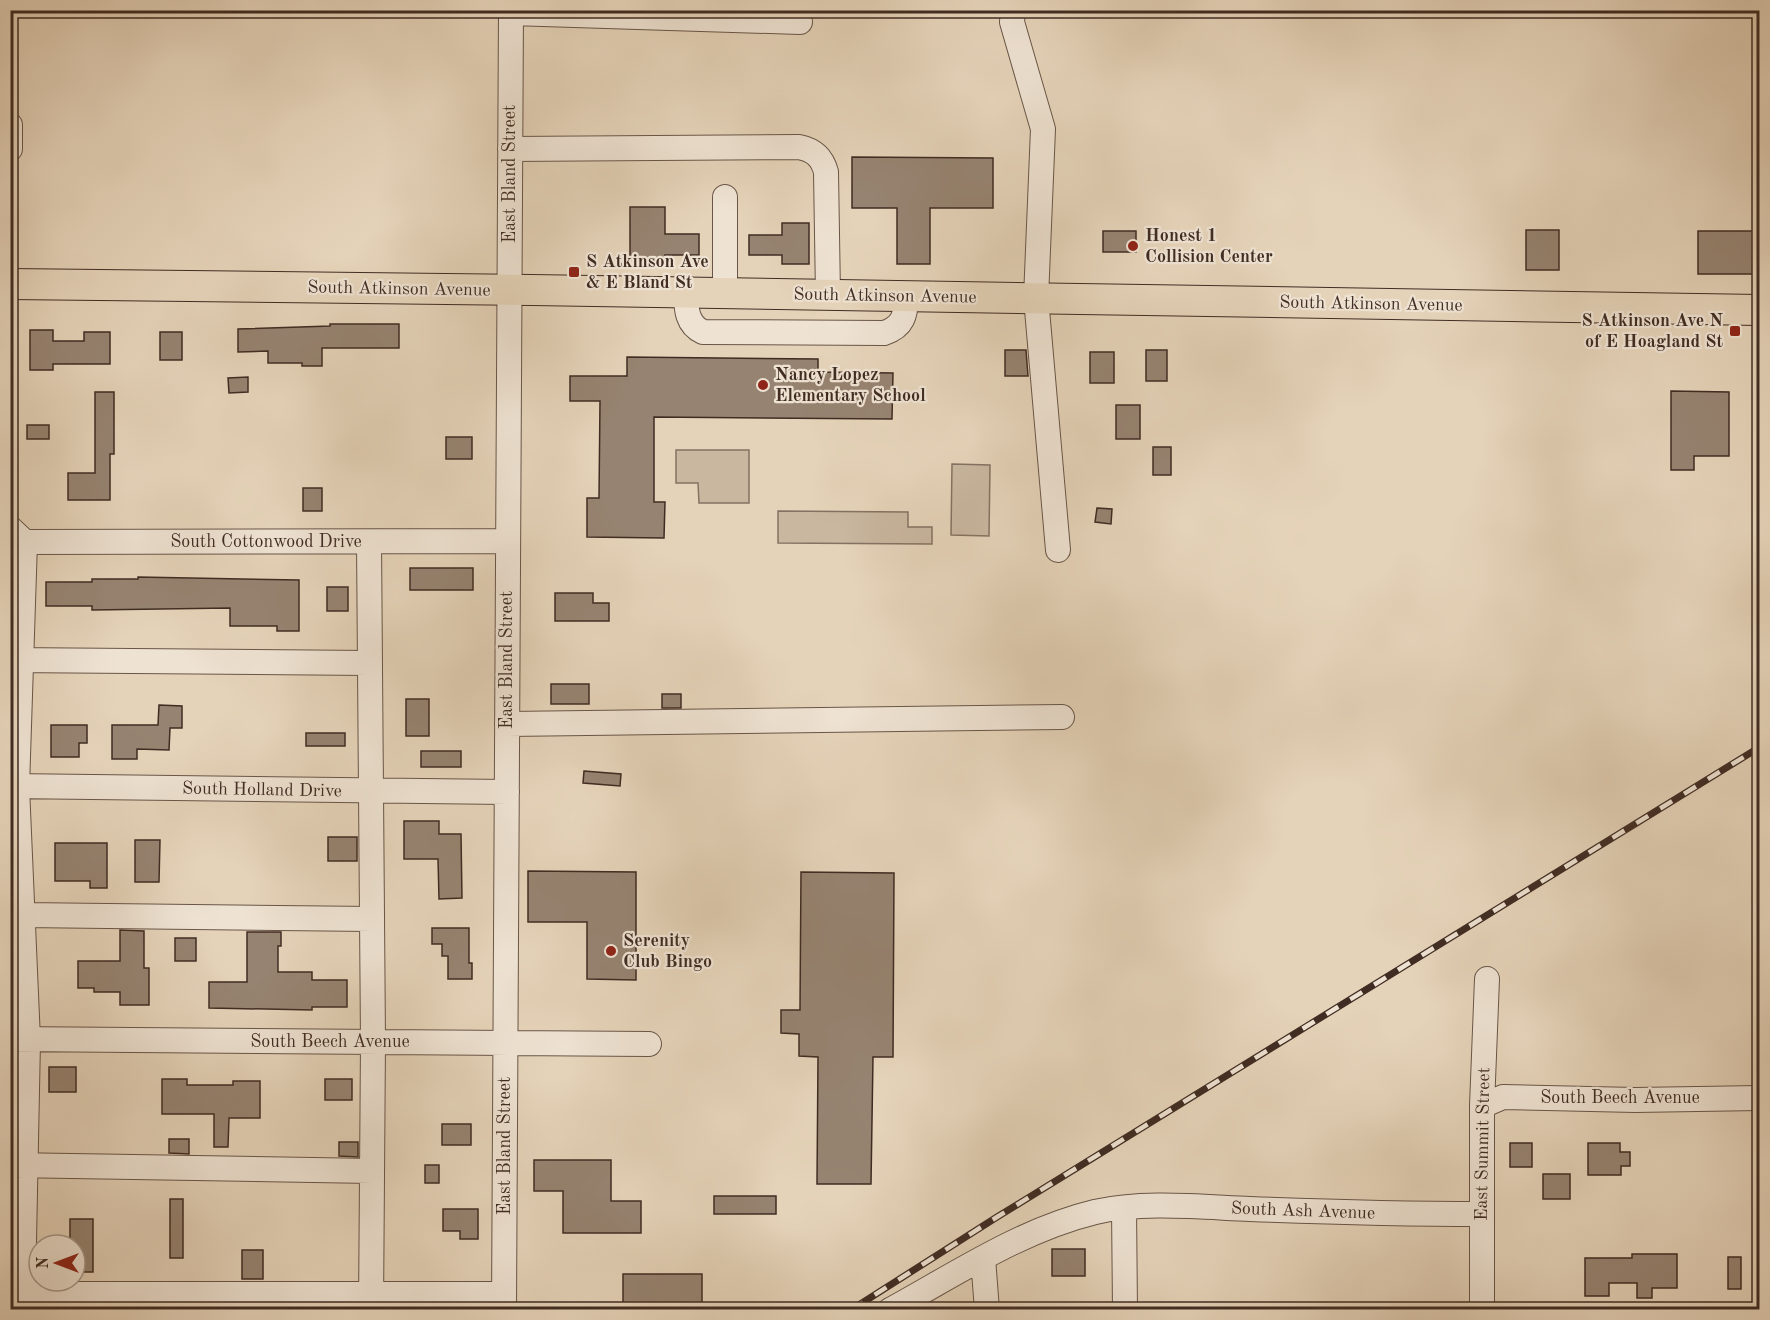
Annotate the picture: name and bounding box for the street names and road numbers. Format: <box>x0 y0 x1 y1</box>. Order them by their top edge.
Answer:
street label: East Bland Street <box>501 105 519 243</box>
street label: South Atkinson Avenue <box>307 278 491 300</box>
street label: South Atkinson Avenue <box>793 285 977 307</box>
street label: South Atkinson Avenue <box>1279 293 1463 315</box>
street label: South Cottonwood Drive <box>170 533 362 551</box>
street label: East Bland Street <box>498 591 516 729</box>
street label: South Holland Drive <box>182 780 342 800</box>
street label: South Beech Avenue <box>250 1033 410 1051</box>
street label: East Summit Street <box>1473 1067 1493 1221</box>
street label: East Bland Street <box>496 1077 514 1215</box>
street label: South Beech Avenue <box>1540 1089 1700 1107</box>
street label: South Ash Avenue <box>1231 1199 1375 1223</box>

